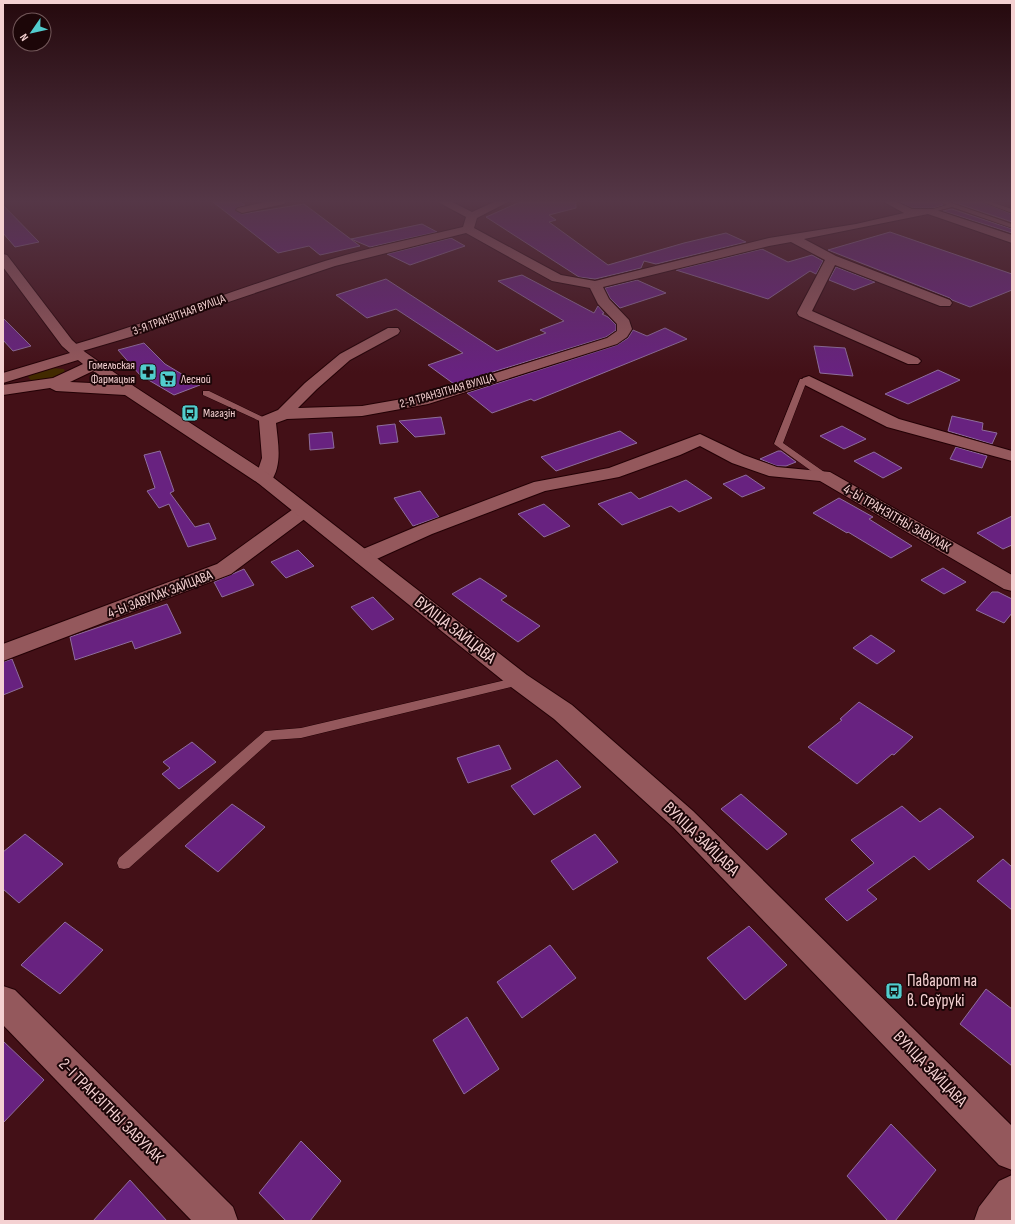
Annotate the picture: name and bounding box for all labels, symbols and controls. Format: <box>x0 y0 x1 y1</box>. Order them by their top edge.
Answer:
north arrow <box>12 12 52 52</box>
text: N <box>17 31 31 43</box>
street label: 3-Я ТРАНЗІТНАЯ ВУЛІЦА <box>131 291 228 339</box>
place label: Гомельская Фармацыя <box>88 358 135 387</box>
pharmacy icon: Гомельская Фармацыя <box>138 362 158 382</box>
supermarket icon: Лесной <box>158 369 178 389</box>
street label: 2-Я ТРАНЗІТНАЯ ВУЛІЦА <box>398 370 497 412</box>
place label: Лесной <box>180 372 211 387</box>
bus stop icon: Магазін <box>180 403 200 423</box>
place label: Магазін <box>203 406 235 421</box>
street label: 4-Ы ТРАНЗІТНЫ ЗАВУЛАК <box>840 480 954 556</box>
street label: 4-Ы ЗАВУЛАК ЗАЙЦАВА <box>105 566 216 622</box>
street label: ВУЛІЦА ЗАЙЦАВА <box>410 592 500 668</box>
street label: ВУЛІЦА ЗАЙЦАВА <box>659 798 744 881</box>
place label: Паварот на в. Сеўрукі <box>907 971 977 1011</box>
bus stop icon: Паварот на в. Сеўрукі <box>884 981 904 1001</box>
street label: ВУЛІЦА ЗАЙЦАВА <box>889 1027 972 1112</box>
street label: 2-І ТРАНЗІТНЫ ЗАВУЛАК <box>54 1054 168 1168</box>

